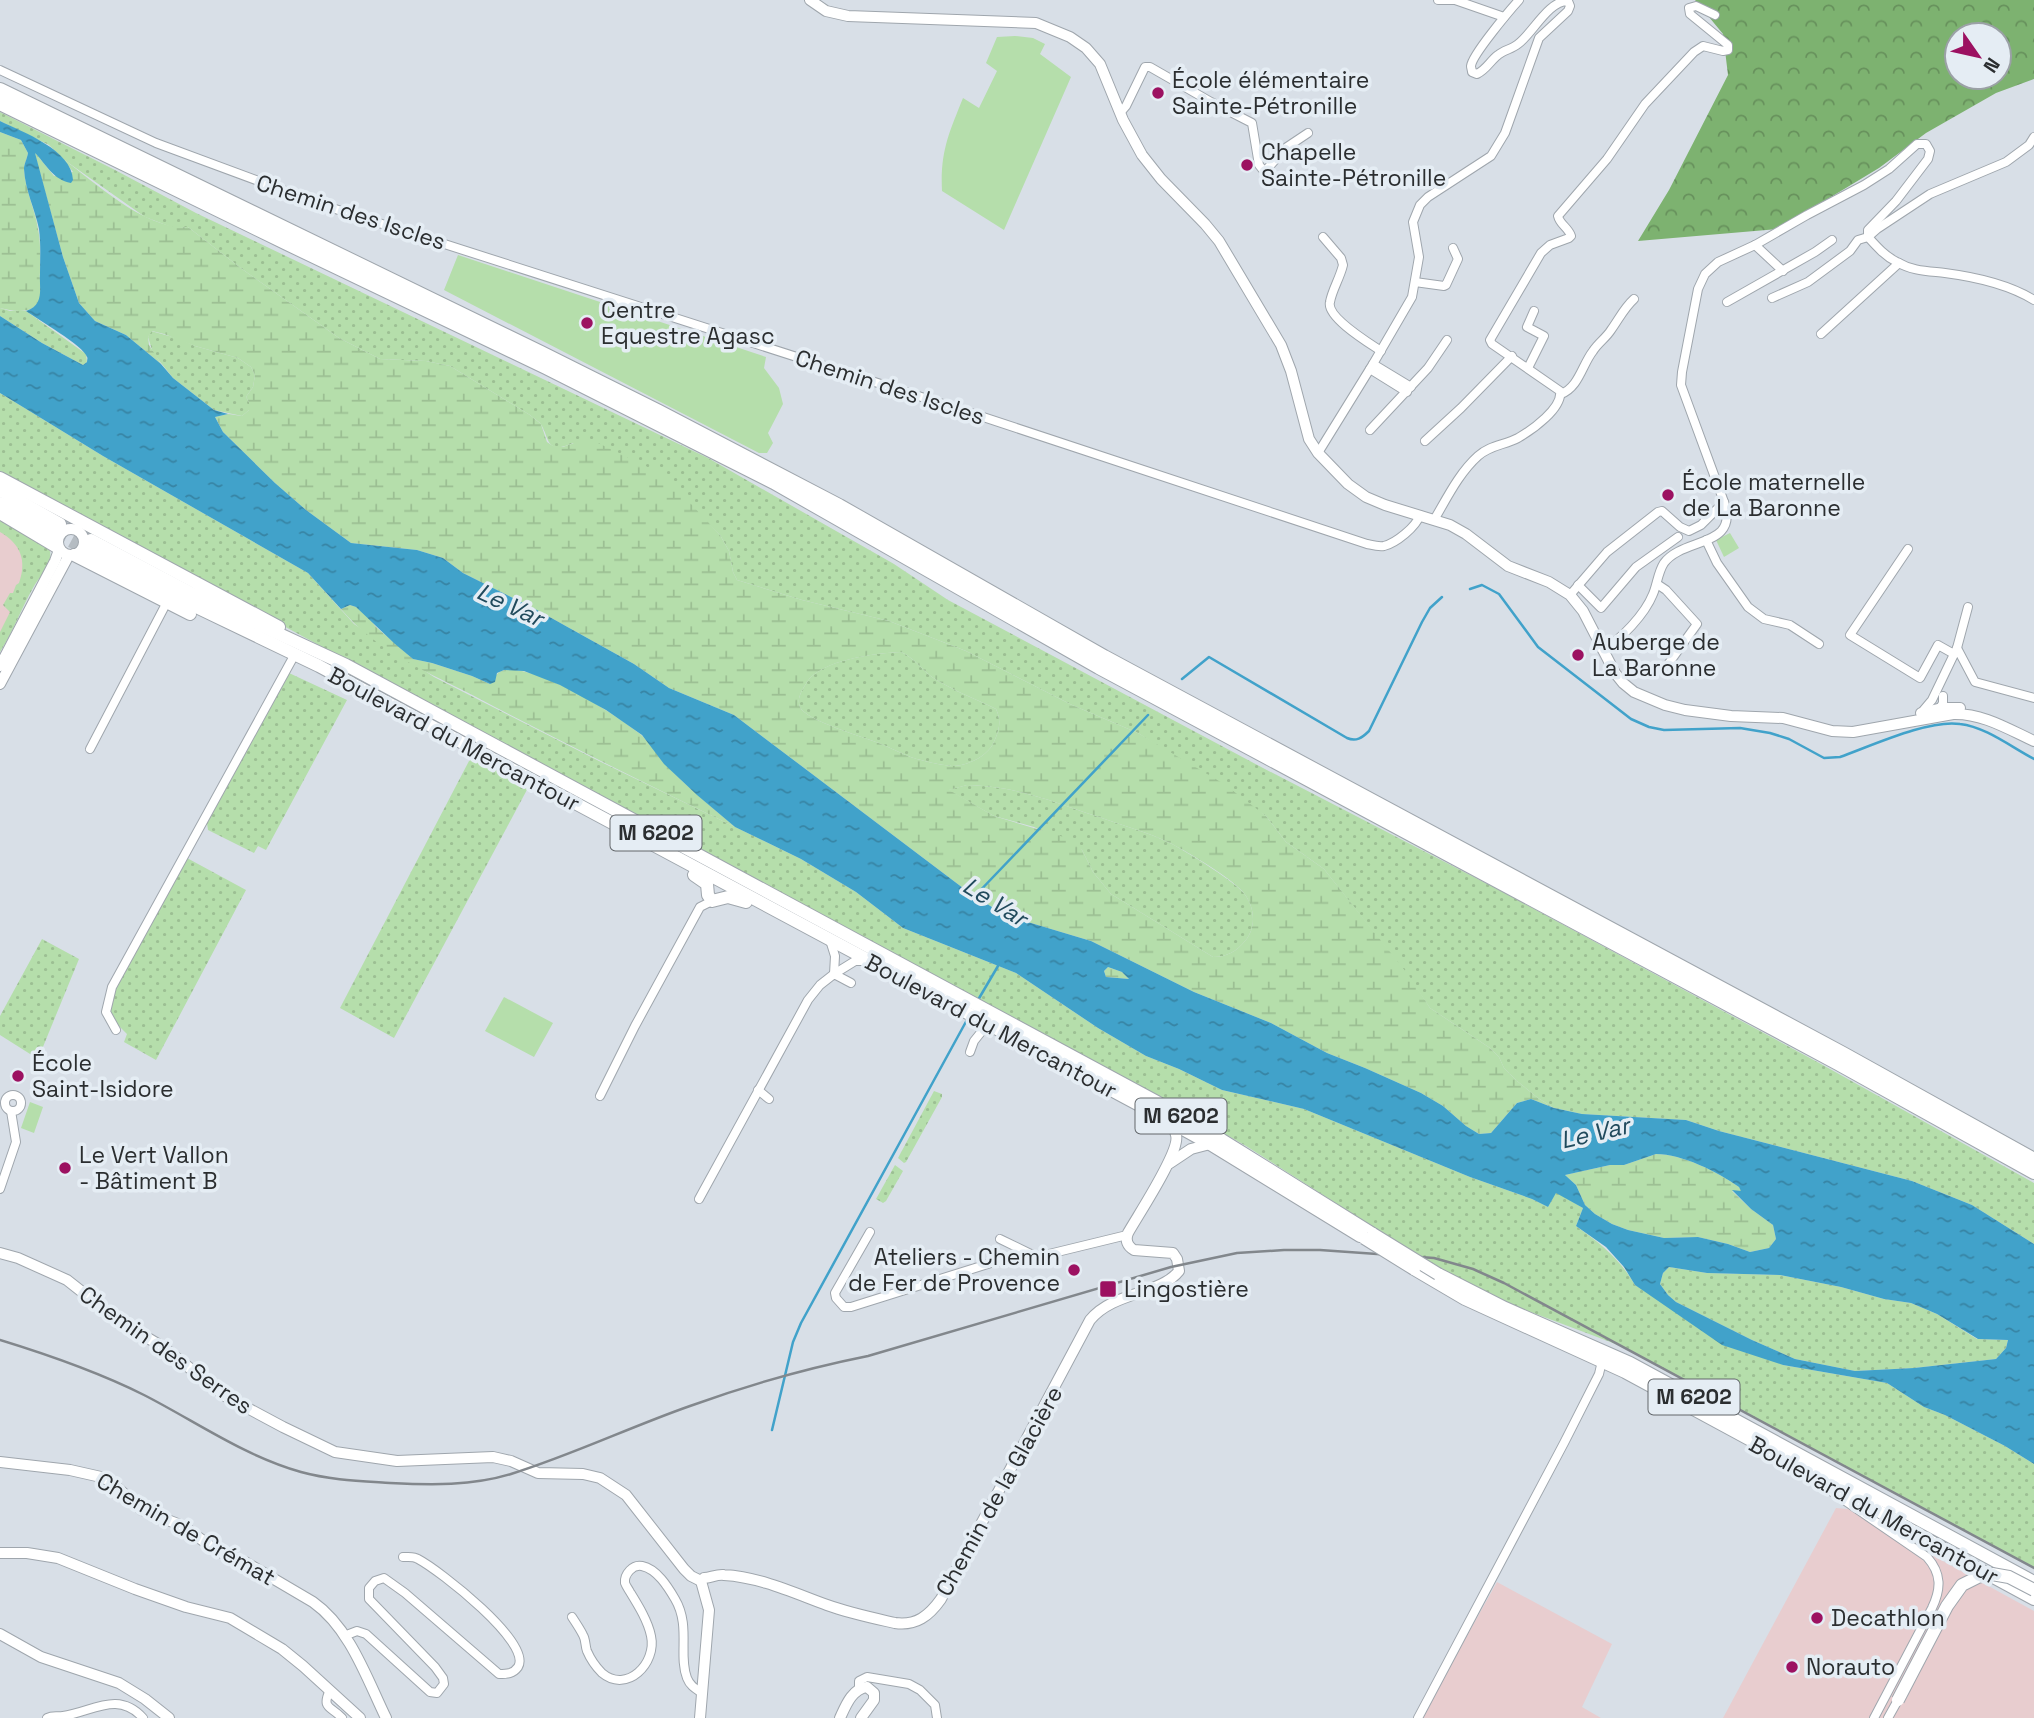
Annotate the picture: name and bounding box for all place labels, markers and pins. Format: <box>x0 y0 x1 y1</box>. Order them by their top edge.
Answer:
place label: École élémentaire Sainte-Pétronille <box>1172 65 1369 121</box>
marker: École élémentaire Sainte-Pétronille <box>1150 85 1166 101</box>
place label: Chapelle Sainte-Pétronille <box>1261 137 1446 193</box>
marker: Chapelle Sainte-Pétronille <box>1239 157 1255 173</box>
place label: Centre Equestre Agasc <box>601 295 775 351</box>
marker: Centre Equestre Agasc <box>579 315 595 331</box>
place label: École maternelle de La Baronne <box>1682 467 1865 523</box>
marker: École maternelle de La Baronne <box>1660 487 1676 503</box>
place label: Auberge de La Baronne <box>1592 627 1720 683</box>
marker: Auberge de La Baronne <box>1570 647 1586 663</box>
place label: École Saint-Isidore <box>32 1048 174 1104</box>
marker: École Saint-Isidore <box>10 1068 26 1084</box>
place label: Le Vert Vallon - Bâtiment B <box>79 1140 229 1196</box>
marker: Le Vert Vallon - Bâtiment B <box>57 1160 73 1176</box>
place label: Ateliers - Chemin de Fer de Provence <box>848 1242 1060 1298</box>
marker: Ateliers - Chemin de Fer de Provence <box>1066 1262 1082 1278</box>
place label: Lingostière <box>1124 1274 1249 1304</box>
marker: Lingostière <box>1098 1279 1118 1299</box>
place label: Decathlon <box>1831 1603 1945 1633</box>
marker: Decathlon <box>1809 1610 1825 1626</box>
place label: Norauto <box>1806 1652 1895 1682</box>
marker: Norauto <box>1784 1659 1800 1675</box>

